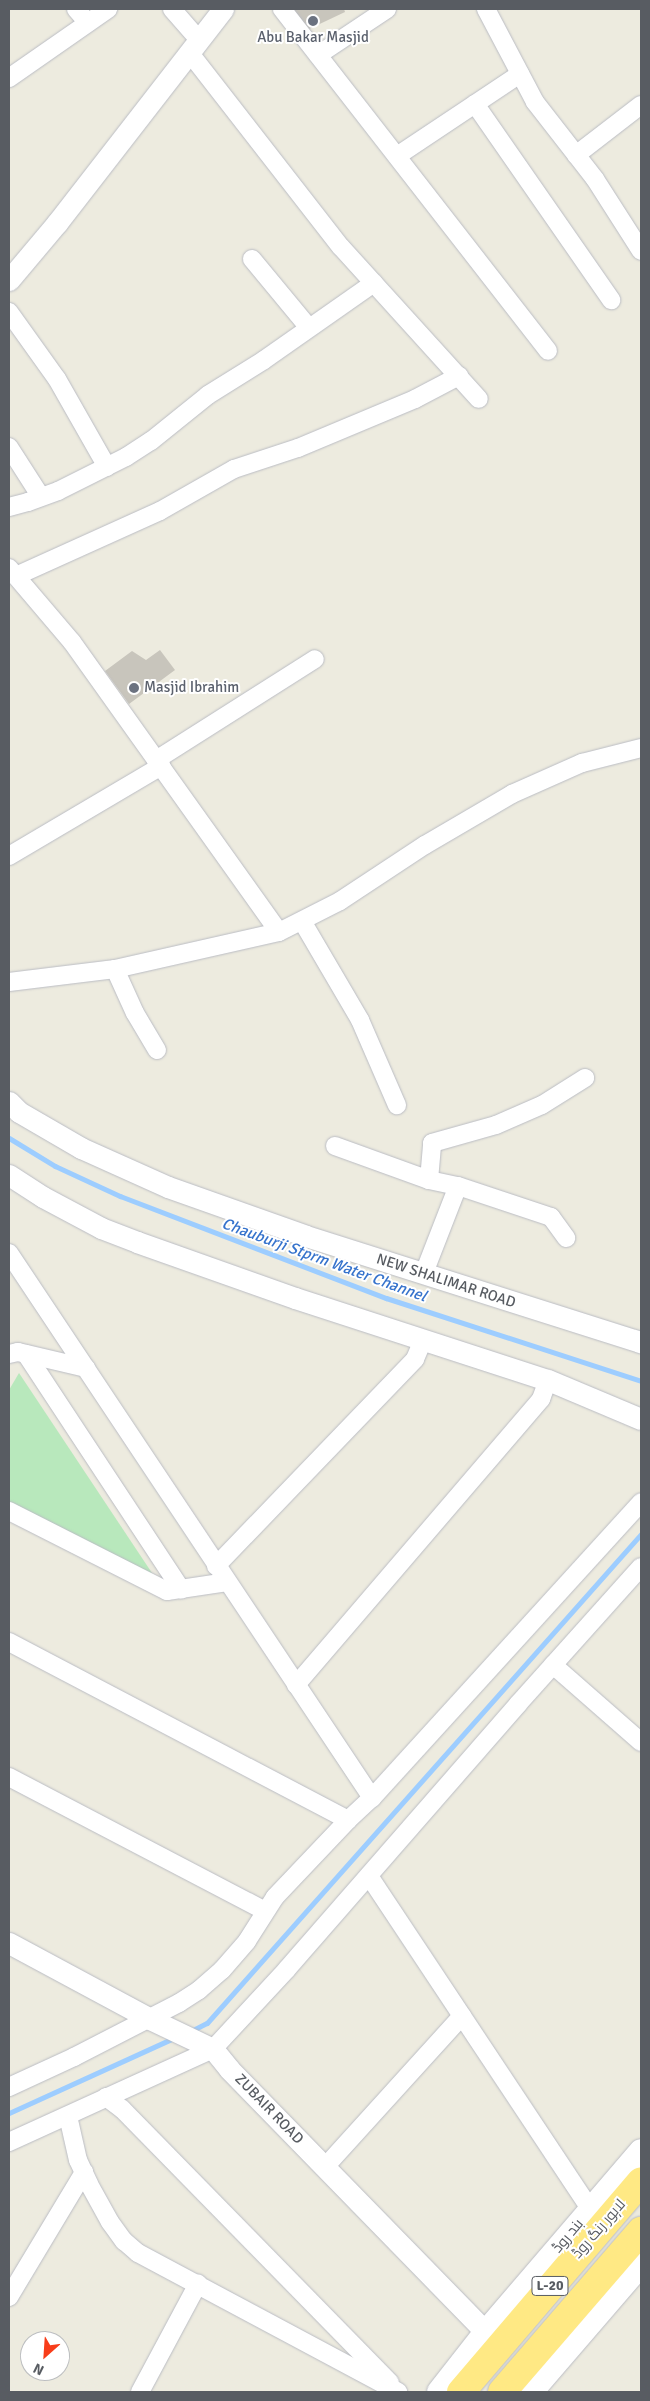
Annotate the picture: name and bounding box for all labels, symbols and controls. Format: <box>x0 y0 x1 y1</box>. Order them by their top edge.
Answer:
marker: Abu Bakar Masjid <box>307 15 319 27</box>
place label: Abu Bakar Masjid <box>257 29 369 47</box>
place label: Masjid Ibrahim <box>144 679 239 697</box>
marker: Masjid Ibrahim <box>128 682 140 694</box>
water label: Chauburji Stprm Water Channel <box>219 1214 429 1306</box>
street label: NEW SHALIMAR ROAD <box>374 1250 518 1312</box>
street label: ZUBAIR ROAD <box>231 2070 307 2148</box>
street label: لاہور رنگ روڈ <box>568 2196 630 2262</box>
street label: بند روڈ <box>549 2215 587 2257</box>
road number: L-20 <box>531 2274 569 2298</box>
north arrow <box>20 2331 70 2381</box>
text: N <box>31 2359 47 2379</box>

